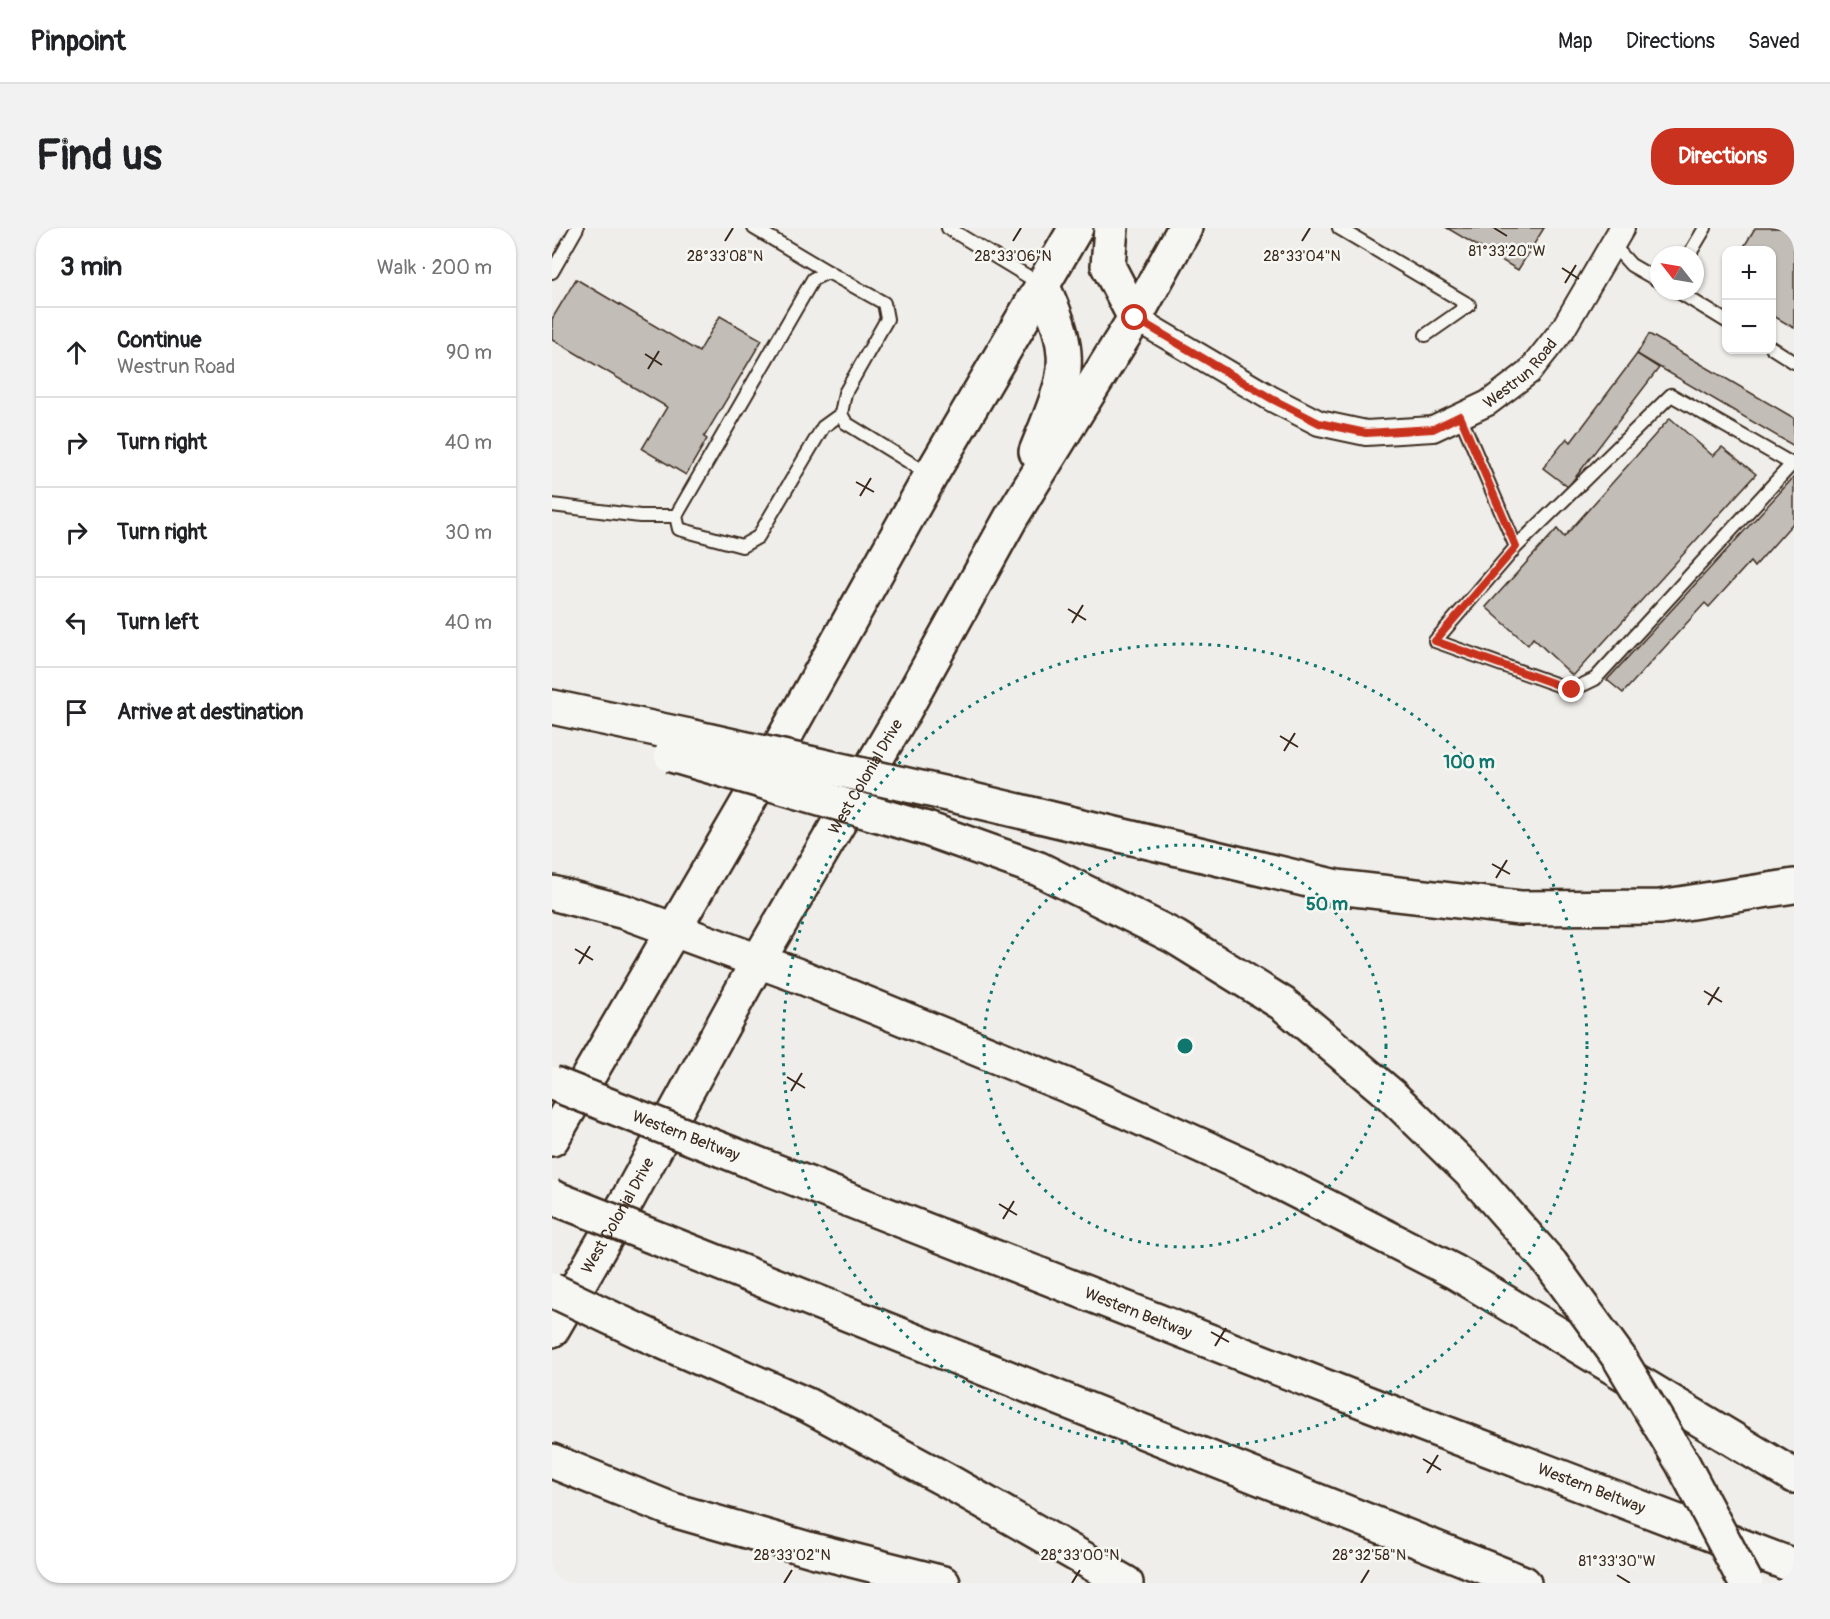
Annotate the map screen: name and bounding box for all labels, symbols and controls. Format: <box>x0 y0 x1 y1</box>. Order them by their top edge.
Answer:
text: Pinpoint <box>30 24 126 59</box>
text: Map <box>1558 28 1593 55</box>
text: Directions <box>1626 28 1715 55</box>
text: Saved <box>1748 28 1800 55</box>
button: Directions <box>1651 128 1794 185</box>
text: Find us <box>36 130 162 182</box>
text: 81°33'20"W <box>1468 242 1546 261</box>
north arrow <box>1650 246 1704 300</box>
map controls <box>1722 246 1776 354</box>
button: + <box>1722 246 1776 300</box>
text: 28°33'08"N <box>687 247 763 266</box>
text: 28°33'06"N <box>974 247 1052 266</box>
text: 28°33'04"N <box>1263 247 1341 266</box>
text: 3 min <box>60 251 122 283</box>
text: Walk · 200 m <box>377 255 492 280</box>
button: − <box>1722 300 1776 354</box>
route start <box>1121 304 1147 330</box>
text: Continue <box>117 326 201 354</box>
street label: Westrun Road <box>1479 334 1562 413</box>
icon: ahead <box>60 336 93 369</box>
text: 90 m <box>446 340 492 365</box>
text: Westrun Road <box>117 354 235 379</box>
icon: right <box>60 426 93 459</box>
text: Turn right <box>117 428 207 456</box>
text: 40 m <box>445 430 492 455</box>
icon: right <box>60 516 93 549</box>
text: Turn right <box>117 518 207 546</box>
text: 30 m <box>445 520 492 545</box>
icon: left <box>60 606 93 639</box>
text: Turn left <box>117 608 199 636</box>
text: 40 m <box>445 610 492 635</box>
route end <box>1558 676 1584 702</box>
icon: arrive <box>60 696 93 729</box>
text: Arrive at destination <box>117 698 303 726</box>
street label: West Colonial Drive <box>824 715 907 838</box>
text: 100 m <box>1443 751 1495 774</box>
text: 50 m <box>1306 893 1348 916</box>
centre of rings <box>1175 1036 1195 1056</box>
street label: Western Beltway <box>629 1106 743 1166</box>
street label: West Colonial Drive <box>577 1154 659 1277</box>
street label: Western Beltway <box>1082 1283 1195 1343</box>
street label: Western Beltway <box>1535 1459 1648 1518</box>
text: 28°33'02"N <box>753 1546 831 1565</box>
text: 28°33'00"N <box>1041 1546 1119 1565</box>
text: 28°32'58"N <box>1332 1546 1406 1565</box>
text: 81°33'30"W <box>1578 1552 1656 1571</box>

